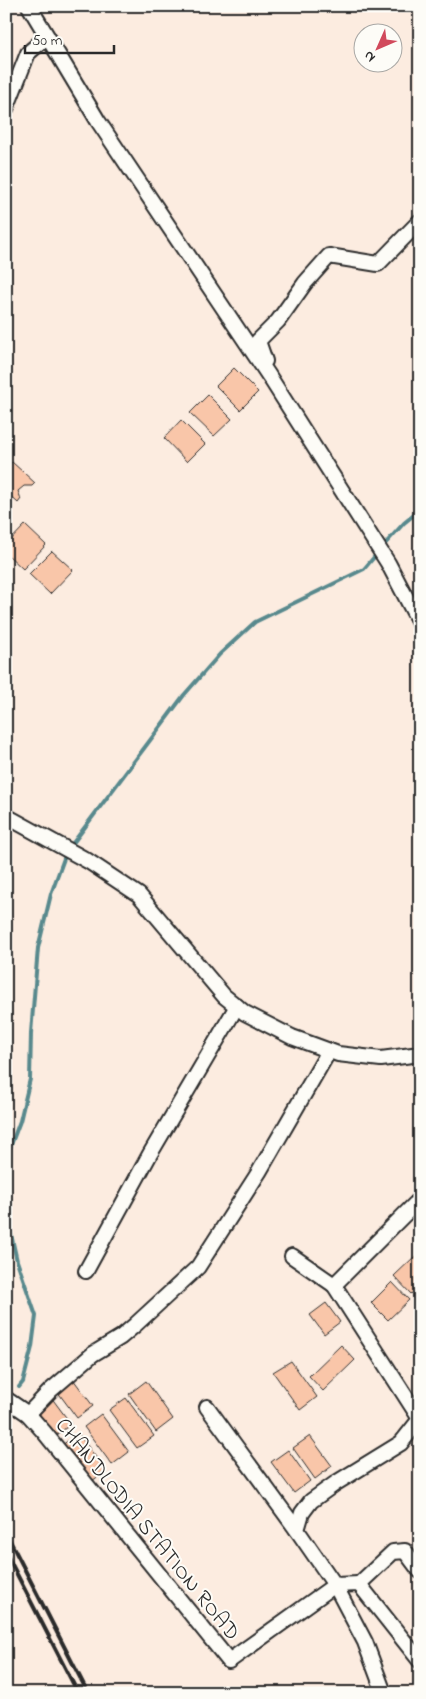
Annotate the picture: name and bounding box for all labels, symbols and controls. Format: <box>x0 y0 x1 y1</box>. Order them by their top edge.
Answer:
scale bar <box>25 22 114 54</box>
north arrow <box>354 22 404 72</box>
text: 50 m <box>32 30 63 52</box>
text: N <box>359 45 381 67</box>
street label: CHANDLODIA STATION ROAD <box>47 1412 247 1648</box>

